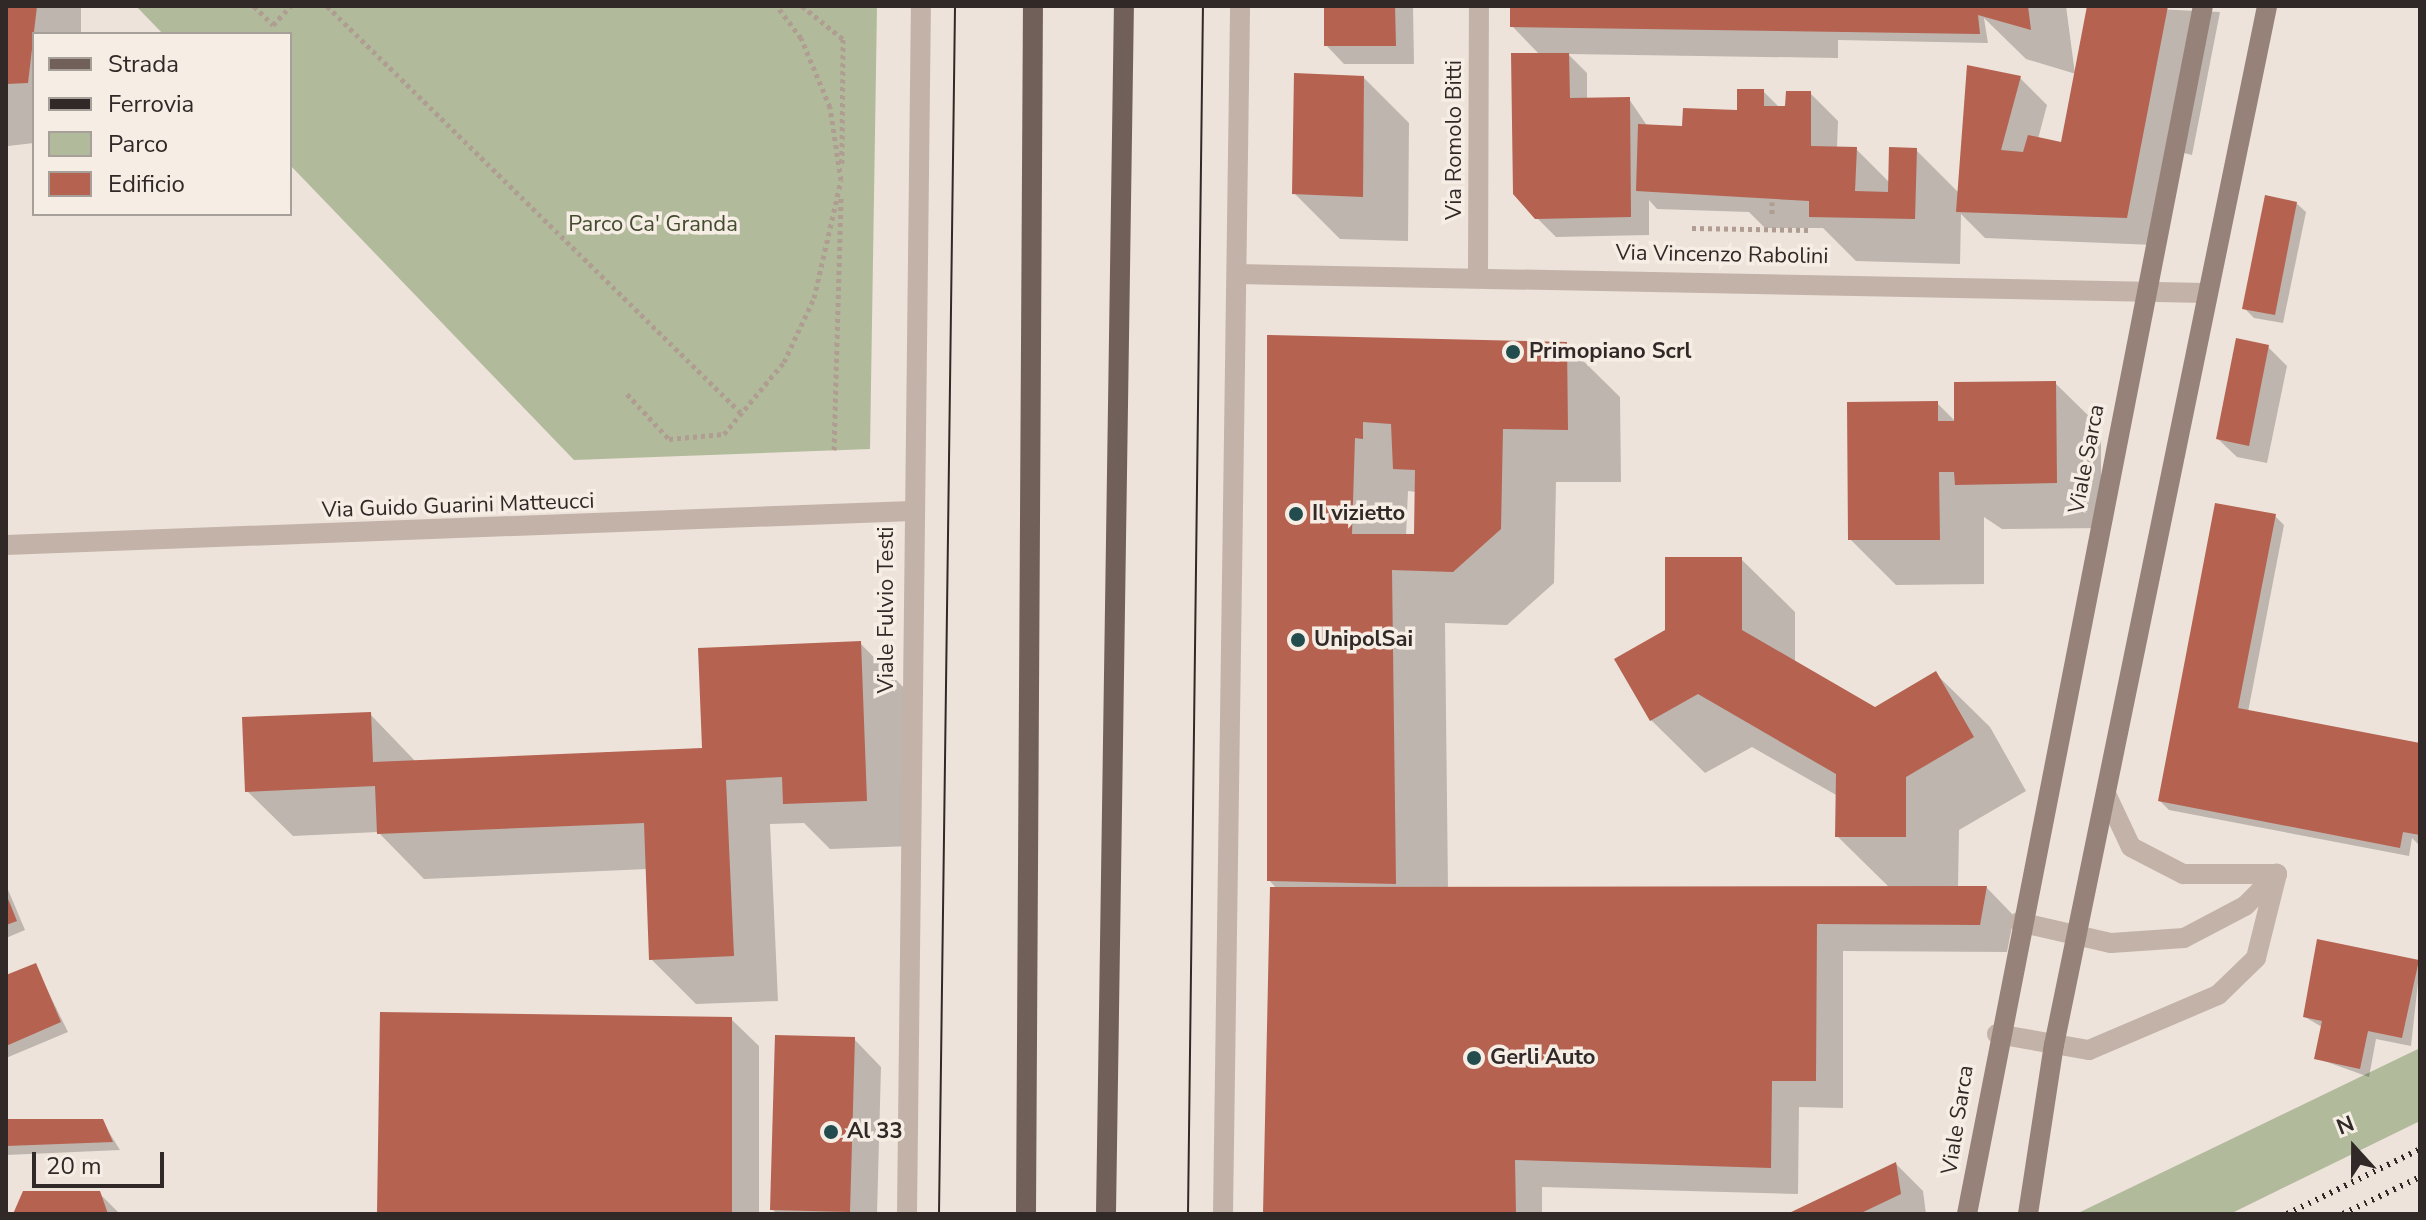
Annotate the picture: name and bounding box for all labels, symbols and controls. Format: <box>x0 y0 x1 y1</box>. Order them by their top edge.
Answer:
legend <box>32 32 292 216</box>
text: Strada <box>108 48 179 80</box>
street label: Via Romolo Bitti <box>1442 60 1468 220</box>
text: Ferrovia <box>108 88 194 120</box>
text: Parco <box>108 128 168 160</box>
text: Edificio <box>108 168 185 200</box>
park label: Parco Ca' Granda <box>568 212 738 238</box>
street label: Via Vincenzo Rabolini <box>1615 240 1829 270</box>
place label: Primopiano Scrl <box>1529 339 1692 365</box>
marker: Primopiano Scrl <box>1504 343 1522 361</box>
street label: Viale Sarca <box>2064 402 2110 516</box>
street label: Via Guido Guarini Matteucci <box>321 488 595 524</box>
place label: Il vizietto <box>1312 501 1405 527</box>
marker: Il vizietto <box>1287 505 1305 523</box>
street label: Viale Fulvio Testi <box>874 527 900 693</box>
place label: UnipolSai <box>1314 627 1413 653</box>
marker: UnipolSai <box>1289 631 1307 649</box>
place label: Gerli Auto <box>1490 1045 1595 1071</box>
marker: Gerli Auto <box>1465 1049 1483 1067</box>
street label: Viale Sarca <box>1936 1063 1980 1177</box>
north arrow <box>2314 1108 2394 1188</box>
text: N <box>2332 1109 2358 1143</box>
place label: Al 33 <box>847 1119 903 1145</box>
marker: Al 33 <box>822 1123 840 1141</box>
scale bar <box>36 1136 168 1186</box>
text: 20 m <box>46 1150 102 1182</box>

